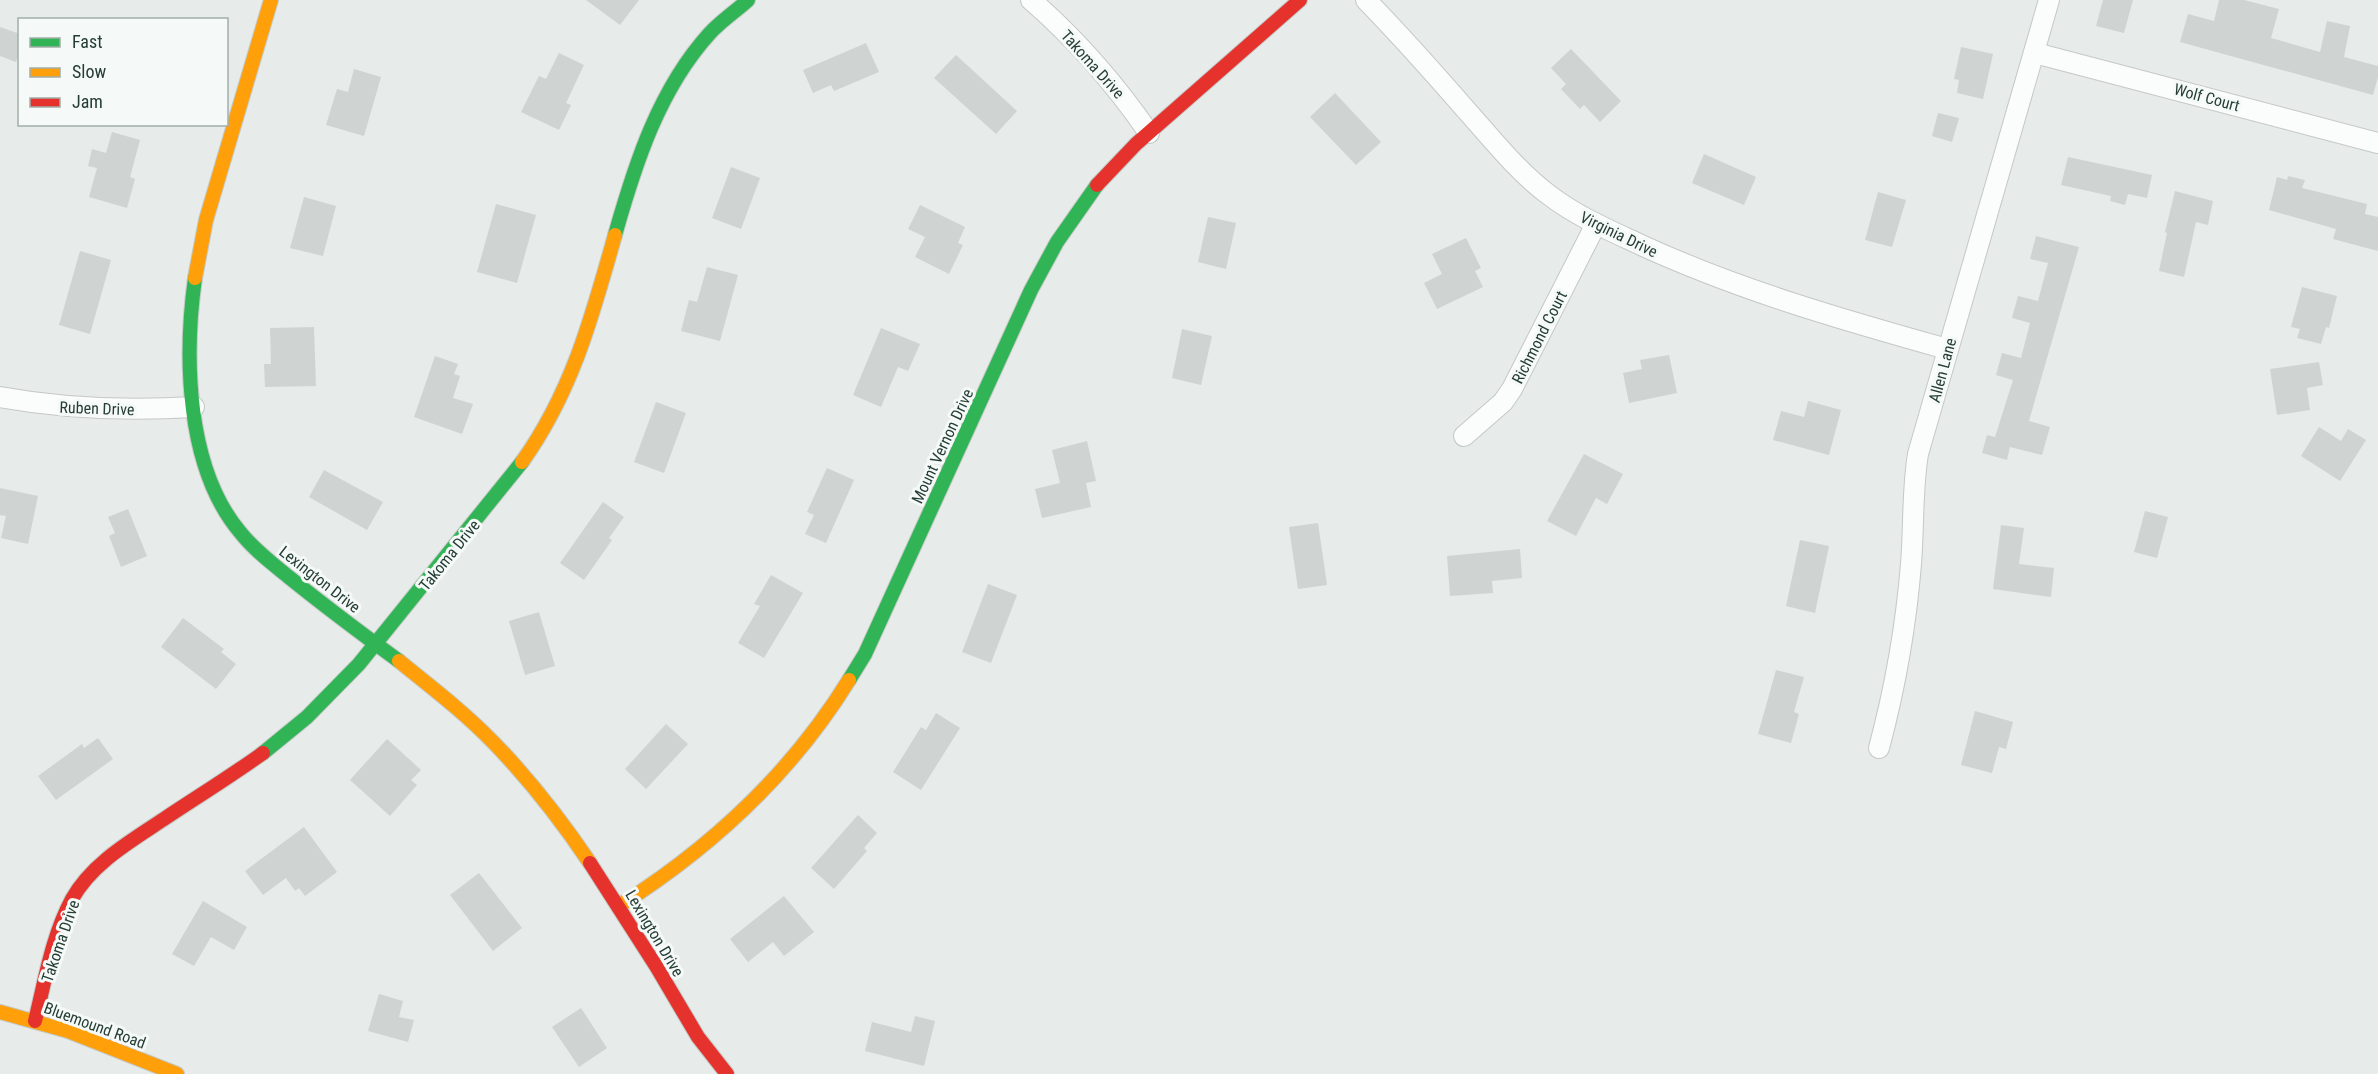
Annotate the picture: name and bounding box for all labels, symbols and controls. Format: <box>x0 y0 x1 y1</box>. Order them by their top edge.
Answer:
legend <box>18 18 228 126</box>
street label: Takoma Drive <box>1057 26 1128 103</box>
text: Fast <box>72 31 103 52</box>
text: Slow <box>72 61 107 82</box>
street label: Wolf Court <box>2172 80 2242 115</box>
text: Jam <box>72 91 103 112</box>
street label: Virginia Drive <box>1577 208 1661 261</box>
street label: Richmond Court <box>1508 287 1571 387</box>
street label: Allen Lane <box>1925 336 1960 404</box>
street label: Mount Vernon Drive <box>908 386 977 506</box>
street label: Ruben Drive <box>59 398 135 419</box>
street label: Takoma Drive <box>415 516 484 595</box>
street label: Lexington Drive <box>275 542 364 617</box>
street label: Lexington Drive <box>621 887 688 980</box>
street label: Takoma Drive <box>38 898 83 985</box>
street label: Bluemound Road <box>41 998 148 1053</box>

